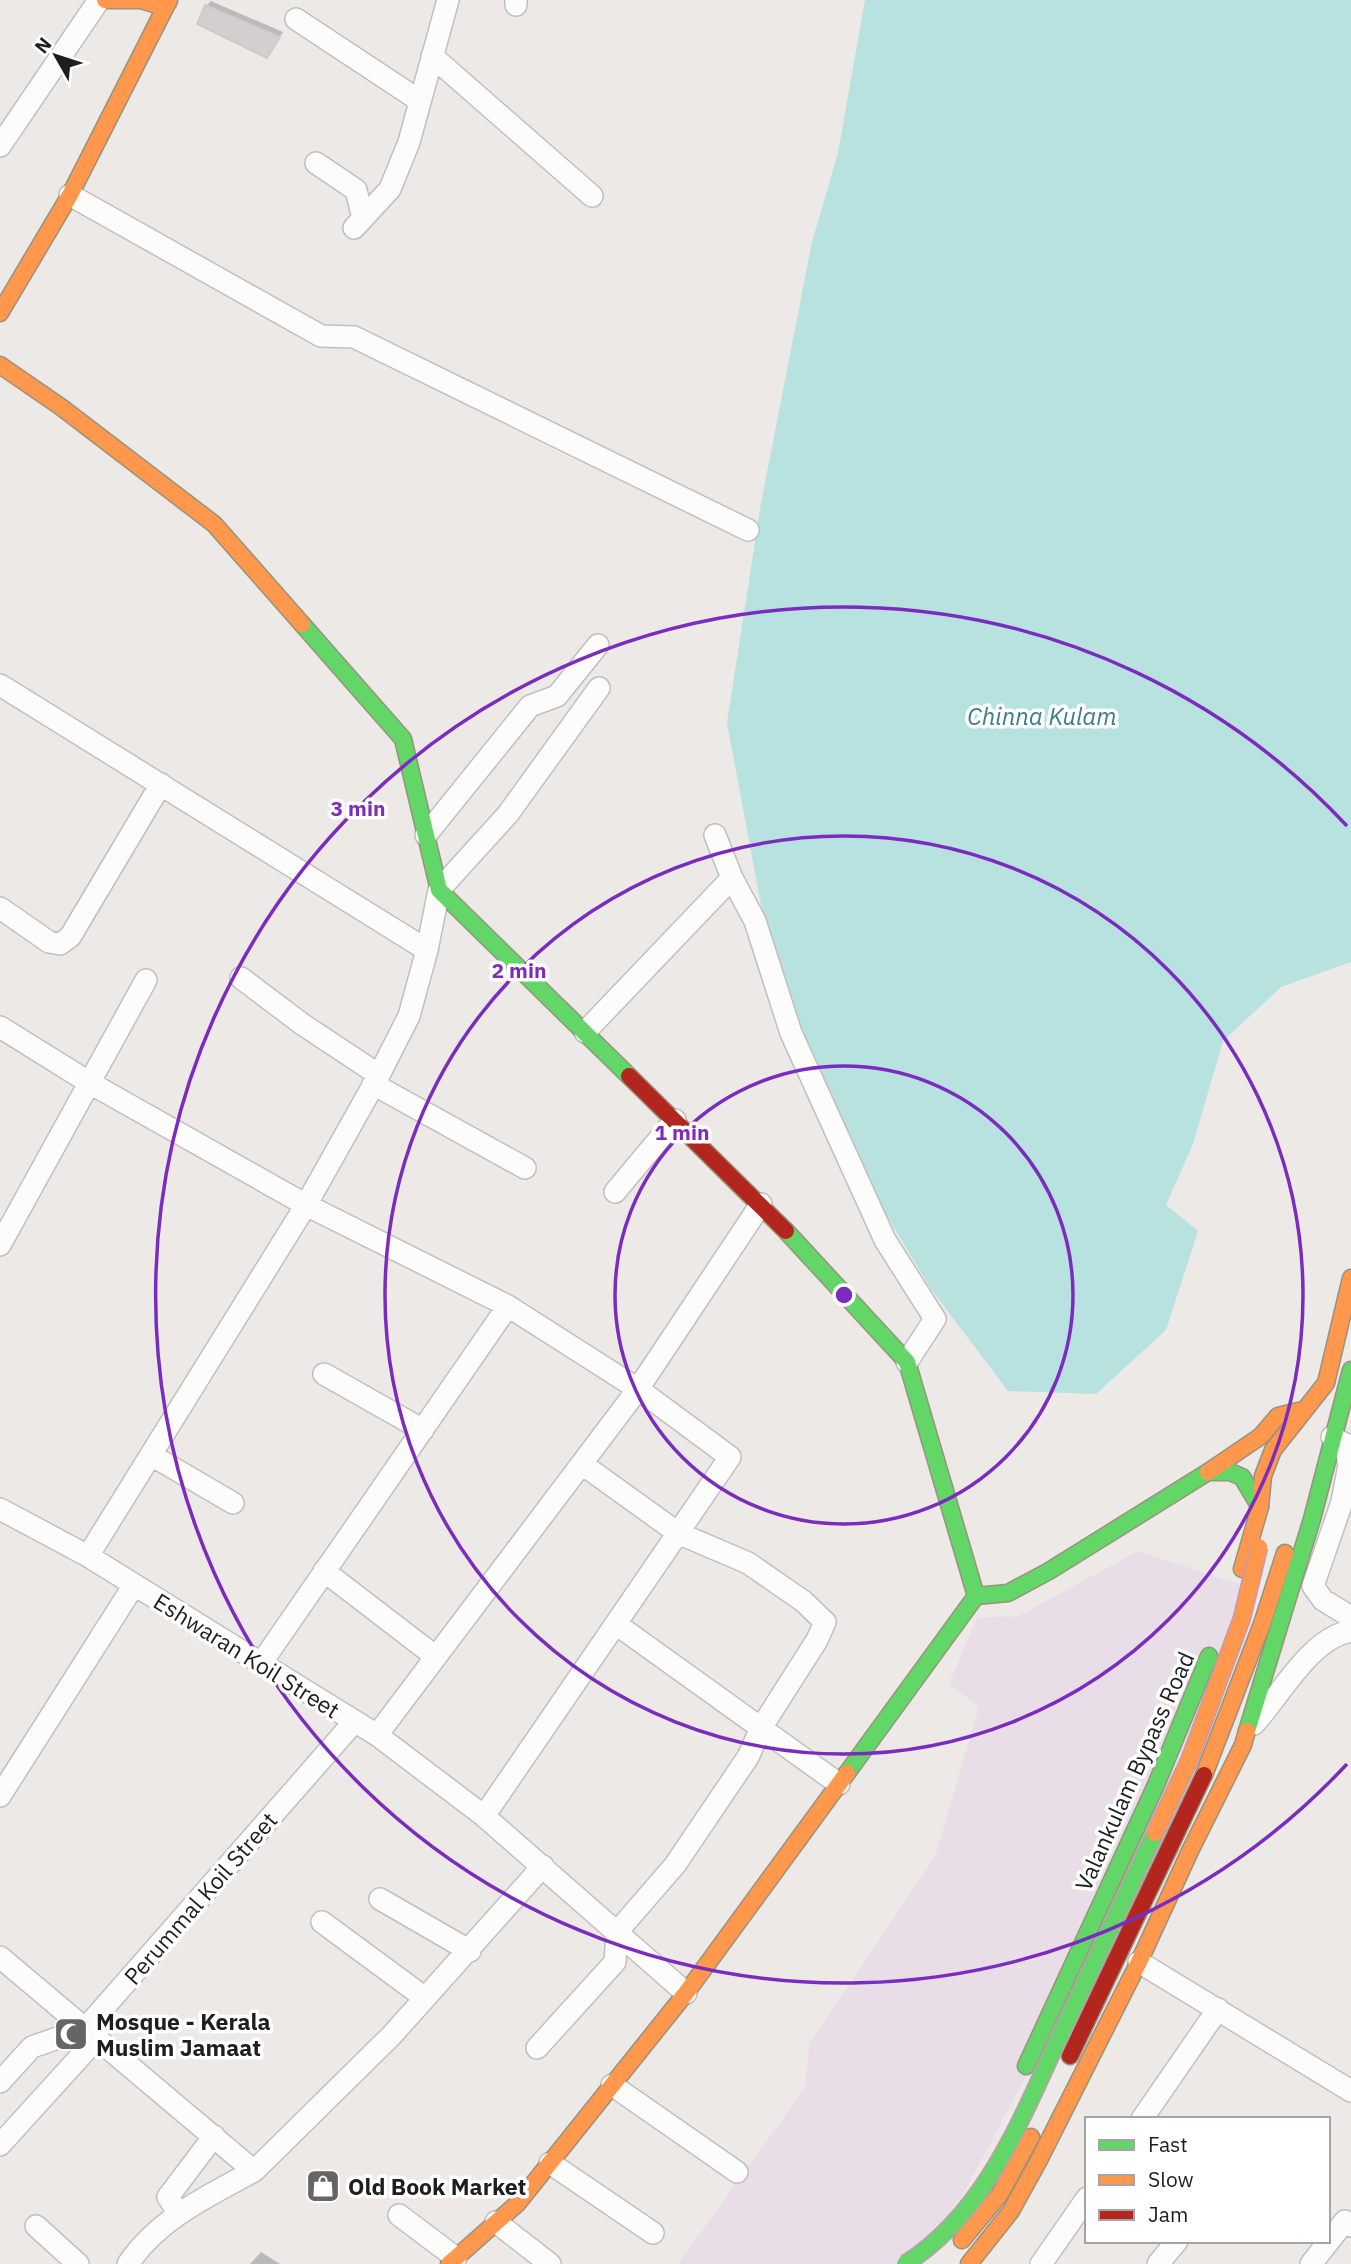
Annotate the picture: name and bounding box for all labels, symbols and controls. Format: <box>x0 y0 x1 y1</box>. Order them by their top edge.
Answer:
north arrow <box>21 21 91 91</box>
text: N <box>29 32 56 58</box>
water label: Chinna Kulam <box>967 700 1117 732</box>
text: 3 min <box>331 794 385 822</box>
text: 2 min <box>492 956 546 984</box>
text: 1 min <box>655 1118 709 1146</box>
centre of rings <box>832 1283 856 1307</box>
street label: Eshwaran Koil Street <box>148 1586 346 1724</box>
street label: Valankulam Bypass Road <box>1068 1647 1200 1895</box>
street label: Perummal Koil Street <box>117 1805 283 1991</box>
place label: Mosque - Kerala Muslim Jamaat <box>96 2006 271 2062</box>
mosque icon: Mosque - Kerala Muslim Jamaat <box>52 2015 90 2053</box>
legend <box>1085 2117 1330 2243</box>
text: Fast <box>1148 2130 1188 2158</box>
text: Slow <box>1148 2165 1194 2193</box>
shop icon: Old Book Market <box>304 2167 342 2205</box>
place label: Old Book Market <box>348 2171 527 2201</box>
text: Jam <box>1148 2200 1188 2228</box>

